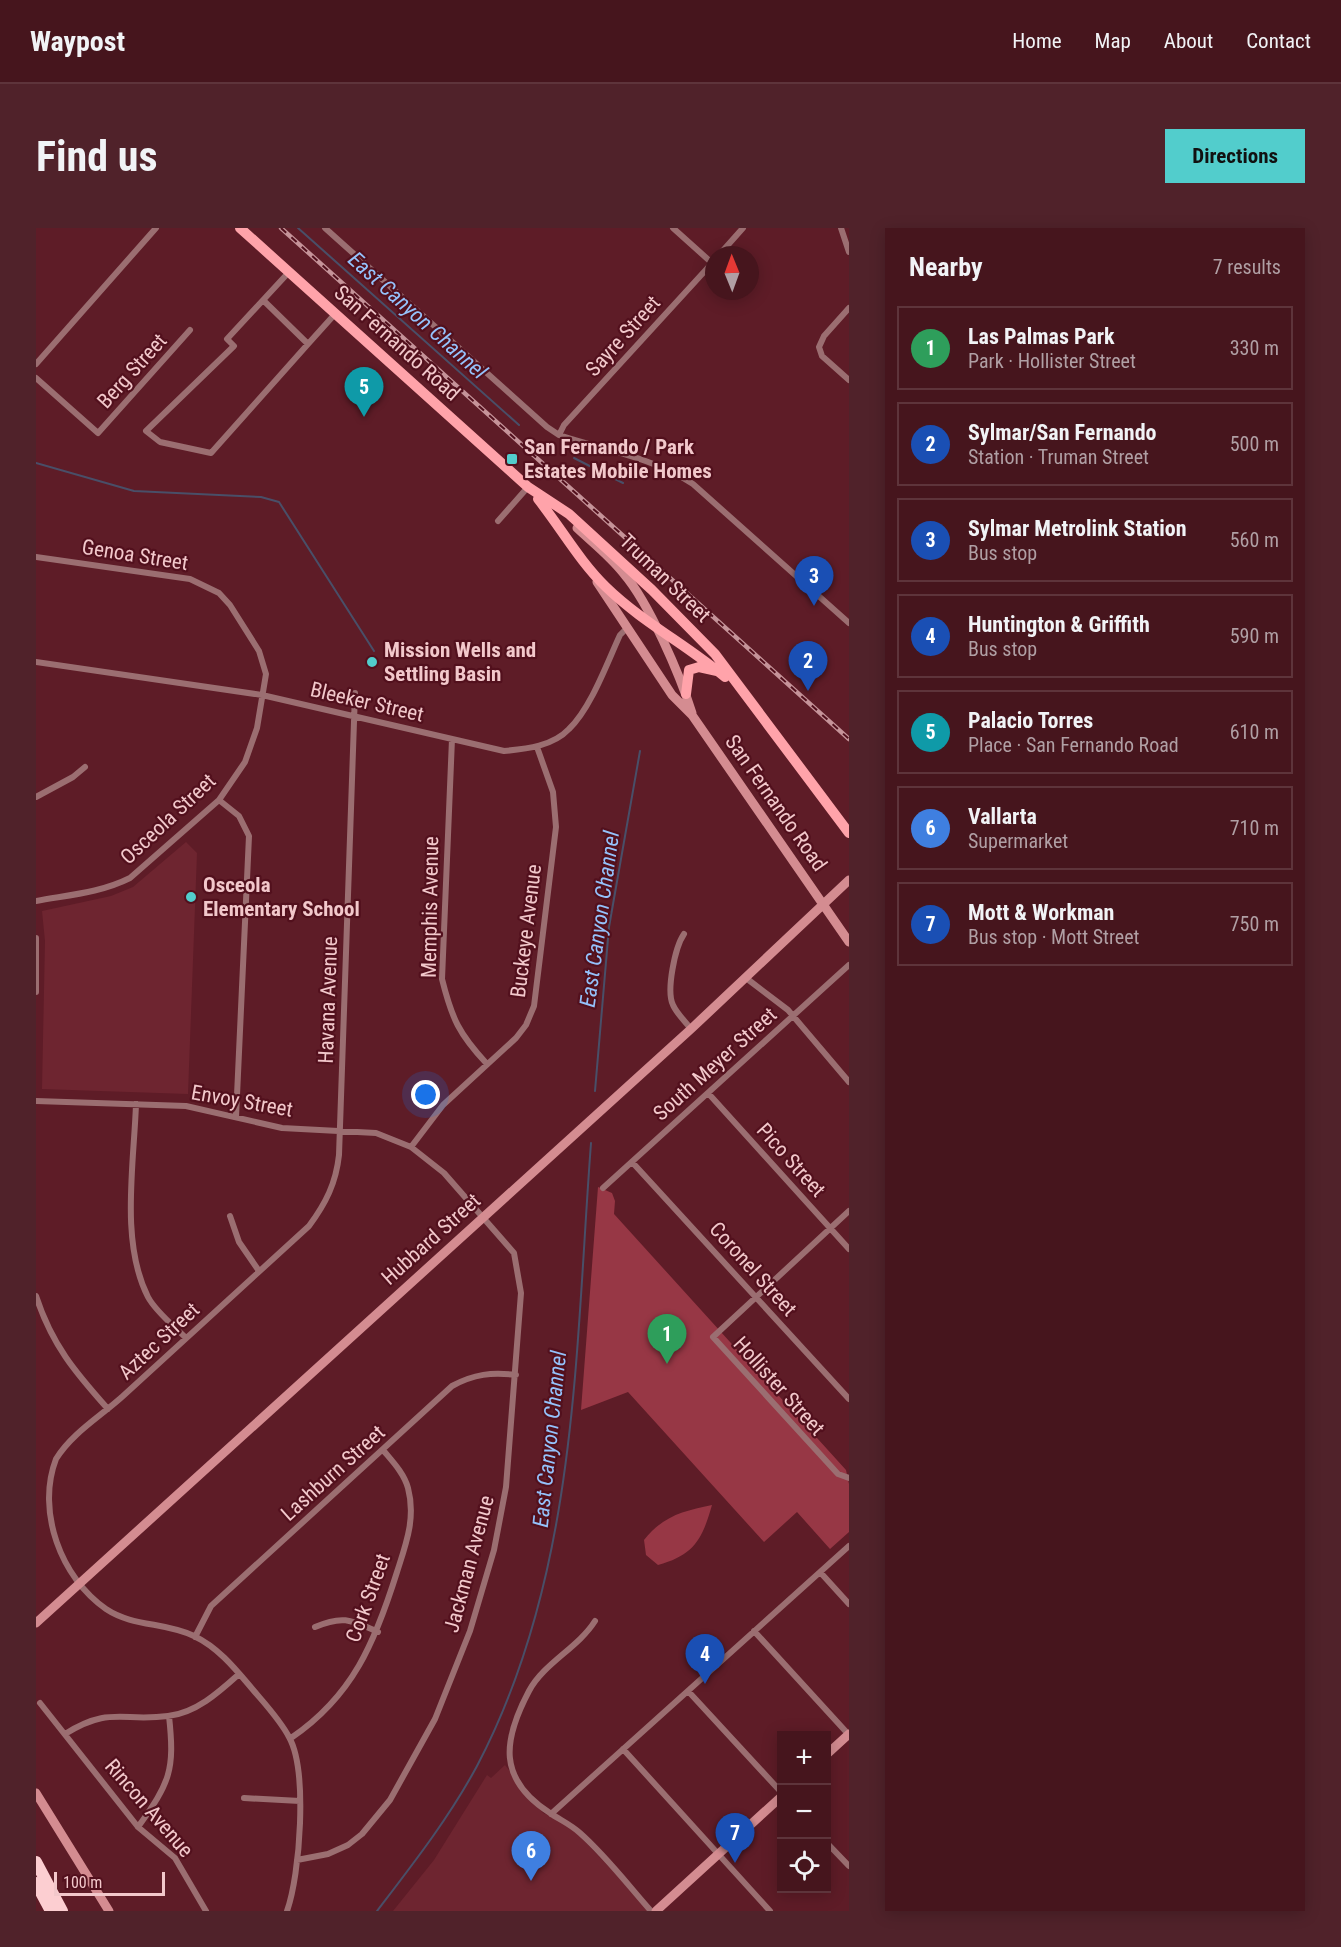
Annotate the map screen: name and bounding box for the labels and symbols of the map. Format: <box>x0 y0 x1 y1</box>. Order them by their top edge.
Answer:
north arrow <box>705 246 759 300</box>
water label: East Canyon Channel <box>343 247 493 385</box>
street label: San Fernando Road <box>329 280 465 406</box>
street label: Sayre Street <box>581 291 665 381</box>
street label: Berg Street <box>92 329 172 413</box>
pin: 5 <box>344 368 384 417</box>
place label: San Fernando / Park Estates Mobile Homes <box>524 435 712 483</box>
marker: San Fernando / Park Estates Mobile Homes <box>505 452 519 466</box>
street label: Truman Street <box>615 529 715 627</box>
street label: Genoa Street <box>80 535 190 575</box>
pin: 3 <box>794 556 834 606</box>
place label: Mission Wells and Settling Basin <box>384 638 536 686</box>
pin: 2 <box>788 642 828 691</box>
marker: Mission Wells and Settling Basin <box>365 655 379 669</box>
street label: Bleeker Street <box>308 677 426 727</box>
street label: San Fernando Road <box>720 730 832 876</box>
street label: Osceola Street <box>115 769 221 869</box>
water label: East Canyon Channel <box>575 828 624 1009</box>
street label: Memphis Avenue <box>417 836 443 978</box>
street label: Buckeye Avenue <box>506 863 546 999</box>
place label: Osceola Elementary School <box>203 873 360 921</box>
marker: Osceola Elementary School <box>184 890 198 904</box>
street label: Havana Avenue <box>314 936 342 1064</box>
street label: South Meyer Street <box>649 1002 781 1126</box>
street label: Envoy Street <box>189 1080 295 1122</box>
your location <box>411 1080 440 1109</box>
street label: Pico Street <box>752 1118 830 1202</box>
street label: Hubbard Street <box>377 1188 485 1290</box>
street label: Coronel Street <box>705 1217 801 1321</box>
street label: Aztec Street <box>114 1298 204 1384</box>
pin: 1 <box>648 1314 686 1364</box>
street label: Hollister Street <box>729 1332 829 1440</box>
water label: East Canyon Channel <box>528 1348 571 1529</box>
street label: Lashburn Street <box>276 1420 390 1526</box>
street label: Jackman Avenue <box>439 1493 499 1635</box>
street label: Cork Street <box>341 1551 395 1645</box>
pin: 4 <box>686 1634 724 1684</box>
street label: Rincon Avenue <box>100 1754 198 1862</box>
pin: 7 <box>716 1814 754 1863</box>
pin: 6 <box>512 1832 550 1881</box>
scale bar <box>54 1869 165 1896</box>

